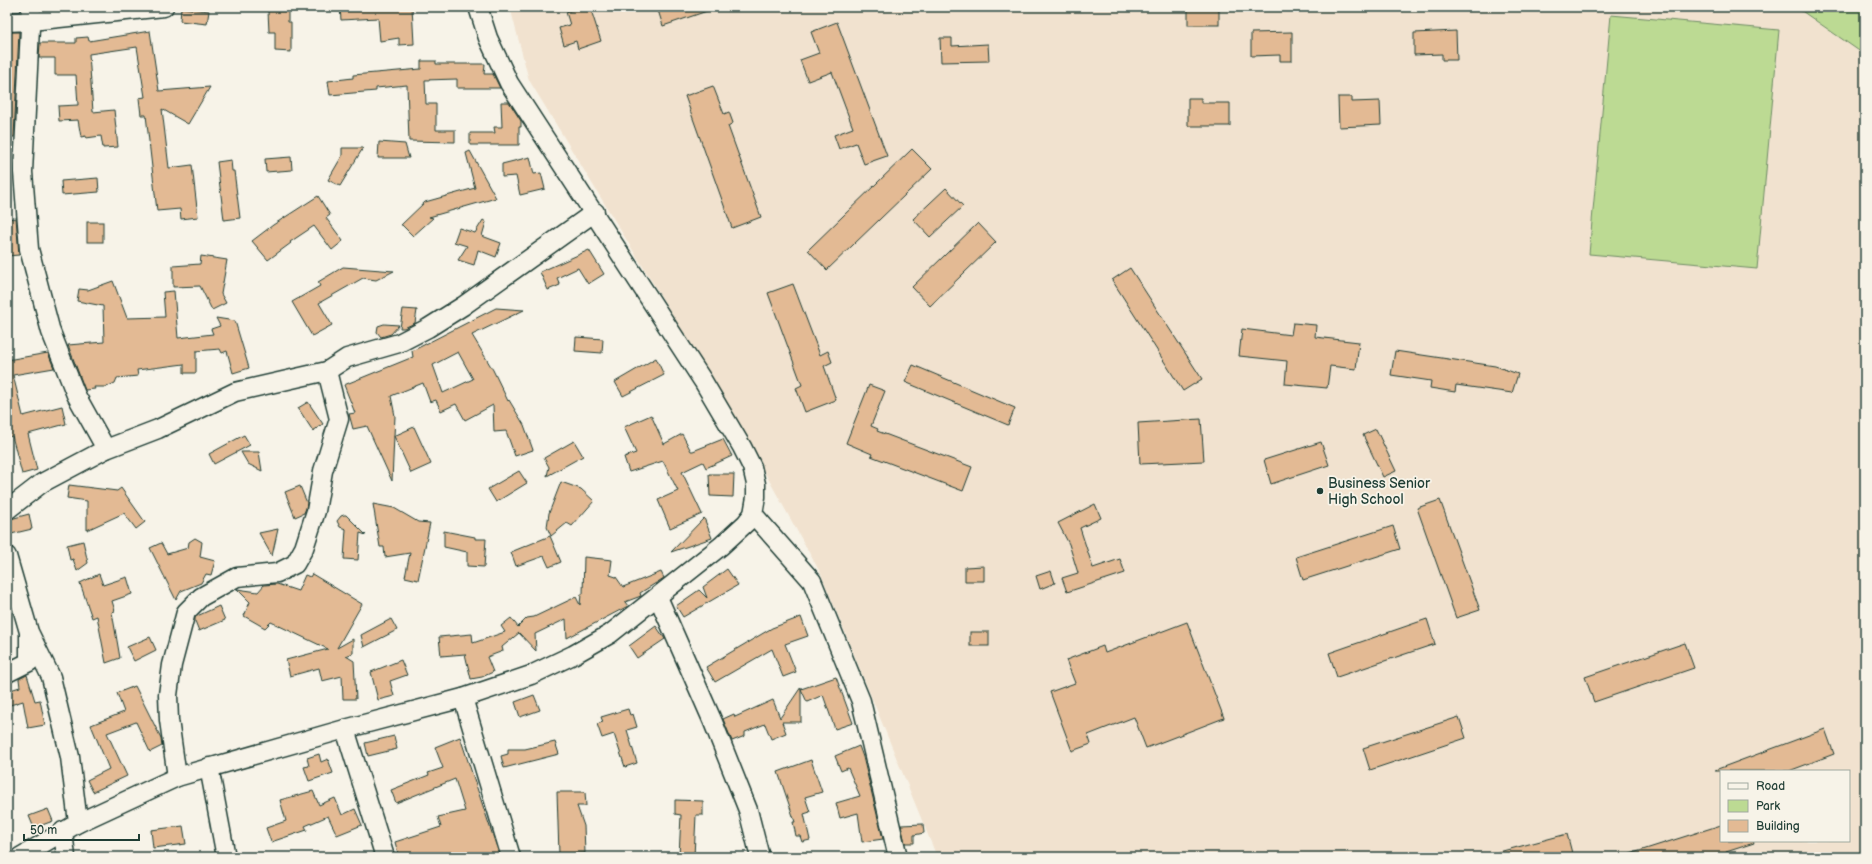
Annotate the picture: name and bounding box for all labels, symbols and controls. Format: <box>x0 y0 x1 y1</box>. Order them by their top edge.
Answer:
place label: Business Senior High School <box>1328 475 1431 508</box>
marker: Business Senior High School <box>1315 486 1325 496</box>
legend <box>1720 770 1850 842</box>
text: Road <box>1756 779 1785 794</box>
text: Park <box>1756 799 1780 814</box>
scale bar <box>24 816 139 842</box>
text: Building <box>1756 819 1800 834</box>
text: 50 m <box>30 823 57 838</box>

